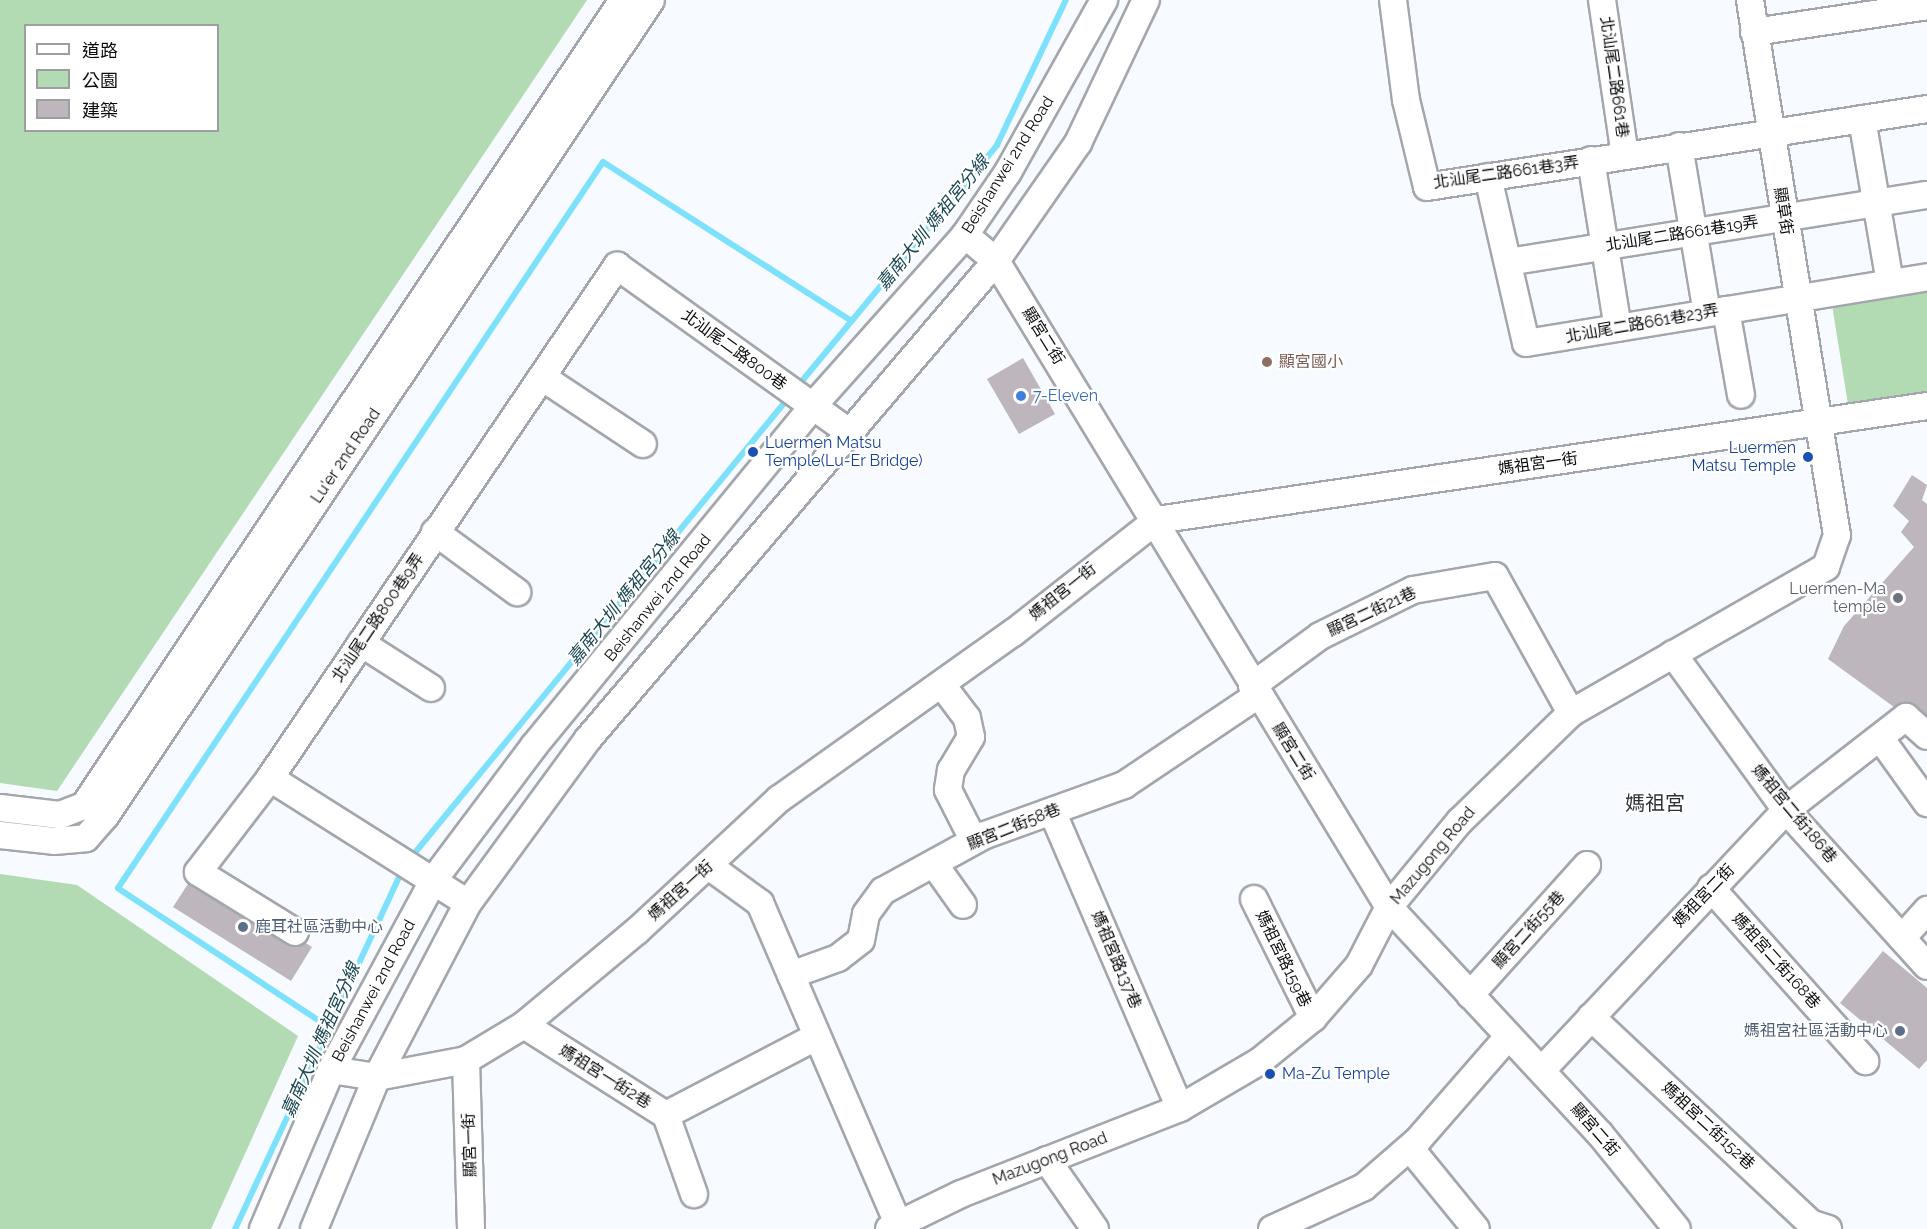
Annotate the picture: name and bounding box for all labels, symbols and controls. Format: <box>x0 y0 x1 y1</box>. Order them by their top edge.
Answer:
street label: 北汕尾二路661巷 <box>1596 15 1632 139</box>
legend <box>24 24 219 132</box>
text: 道路 <box>82 40 118 61</box>
text: 公園 <box>82 70 118 91</box>
street label: Beishanwei 2nd Road <box>958 93 1058 237</box>
text: 建築 <box>82 100 118 121</box>
water label: 嘉南大圳 媽祖宮分線 <box>872 152 994 294</box>
street label: 北汕尾二路661巷3弄 <box>1432 153 1580 193</box>
street label: 顯草街 <box>1770 186 1796 236</box>
street label: 北汕尾二路661巷19弄 <box>1604 212 1760 256</box>
street label: 北汕尾二路661巷23弄 <box>1564 301 1720 347</box>
street label: 顯宮二街 <box>1018 304 1068 368</box>
street label: 北汕尾二路800巷 <box>678 305 790 395</box>
place label: 顯宮國小 <box>1279 352 1343 372</box>
marker: 顯宮國小 <box>1260 355 1274 369</box>
place label: 7-Eleven <box>1033 386 1098 406</box>
marker: 7-Eleven <box>1014 389 1028 403</box>
street label: Lu'er 2nd Road <box>307 405 385 507</box>
place label: Luermen Matsu Temple(Lu-Er Bridge) <box>765 433 923 471</box>
place label: Luermen Matsu Temple <box>1691 438 1796 476</box>
marker: Luermen Matsu Temple(Lu-Er Bridge) <box>746 445 760 459</box>
street label: 媽祖宮一街 <box>1497 449 1579 479</box>
marker: Luermen Matsu Temple <box>1801 450 1815 464</box>
water label: 嘉南大圳 媽祖宮分線 <box>563 527 685 669</box>
street label: Beishanwei 2nd Road <box>601 530 715 666</box>
street label: 北汕尾二路800巷9弄 <box>328 550 428 686</box>
street label: 媽祖宮一街 <box>1026 559 1100 625</box>
place label: Luermen-Ma temple <box>1789 579 1886 617</box>
street label: 顯宮二街21巷 <box>1325 583 1419 641</box>
marker: Luermen-Ma temple <box>1891 591 1905 605</box>
street label: 顯宮二街 <box>1268 720 1318 784</box>
street label: 媽祖宮二街186巷 <box>1747 761 1841 867</box>
district label: 媽祖宮 <box>1625 791 1685 815</box>
street label: 顯宮二街58巷 <box>965 800 1063 854</box>
street label: Mazugong Road <box>1387 803 1479 909</box>
street label: 媽祖宮一街 <box>645 857 717 925</box>
street label: 媽祖宮二街 <box>1669 861 1739 931</box>
street label: 顯宮二街55巷 <box>1489 887 1569 973</box>
street label: 媽祖宮路137巷 <box>1087 908 1145 1012</box>
street label: 媽祖宮路159巷 <box>1251 908 1315 1010</box>
street label: 媽祖宮二街168巷 <box>1728 909 1824 1013</box>
place label: 鹿耳社區活動中心 <box>255 917 383 937</box>
street label: Beishanwei 2nd Road <box>328 917 420 1065</box>
marker: 鹿耳社區活動中心 <box>236 920 250 934</box>
water label: 嘉南大圳 媽祖宮分線 <box>277 960 365 1120</box>
place label: 媽祖宮社區活動中心 <box>1744 1021 1888 1041</box>
marker: 媽祖宮社區活動中心 <box>1893 1024 1907 1038</box>
street label: 媽祖宮一街2巷 <box>556 1041 654 1113</box>
place label: Ma-Zu Temple <box>1282 1064 1390 1084</box>
marker: Ma-Zu Temple <box>1263 1067 1277 1081</box>
street label: 媽祖宮二街152巷 <box>1658 1078 1758 1174</box>
street label: 顯宮二街 <box>1567 1100 1623 1160</box>
street label: 顯宮一街 <box>459 1113 481 1177</box>
street label: Mazugong Road <box>990 1128 1110 1190</box>

